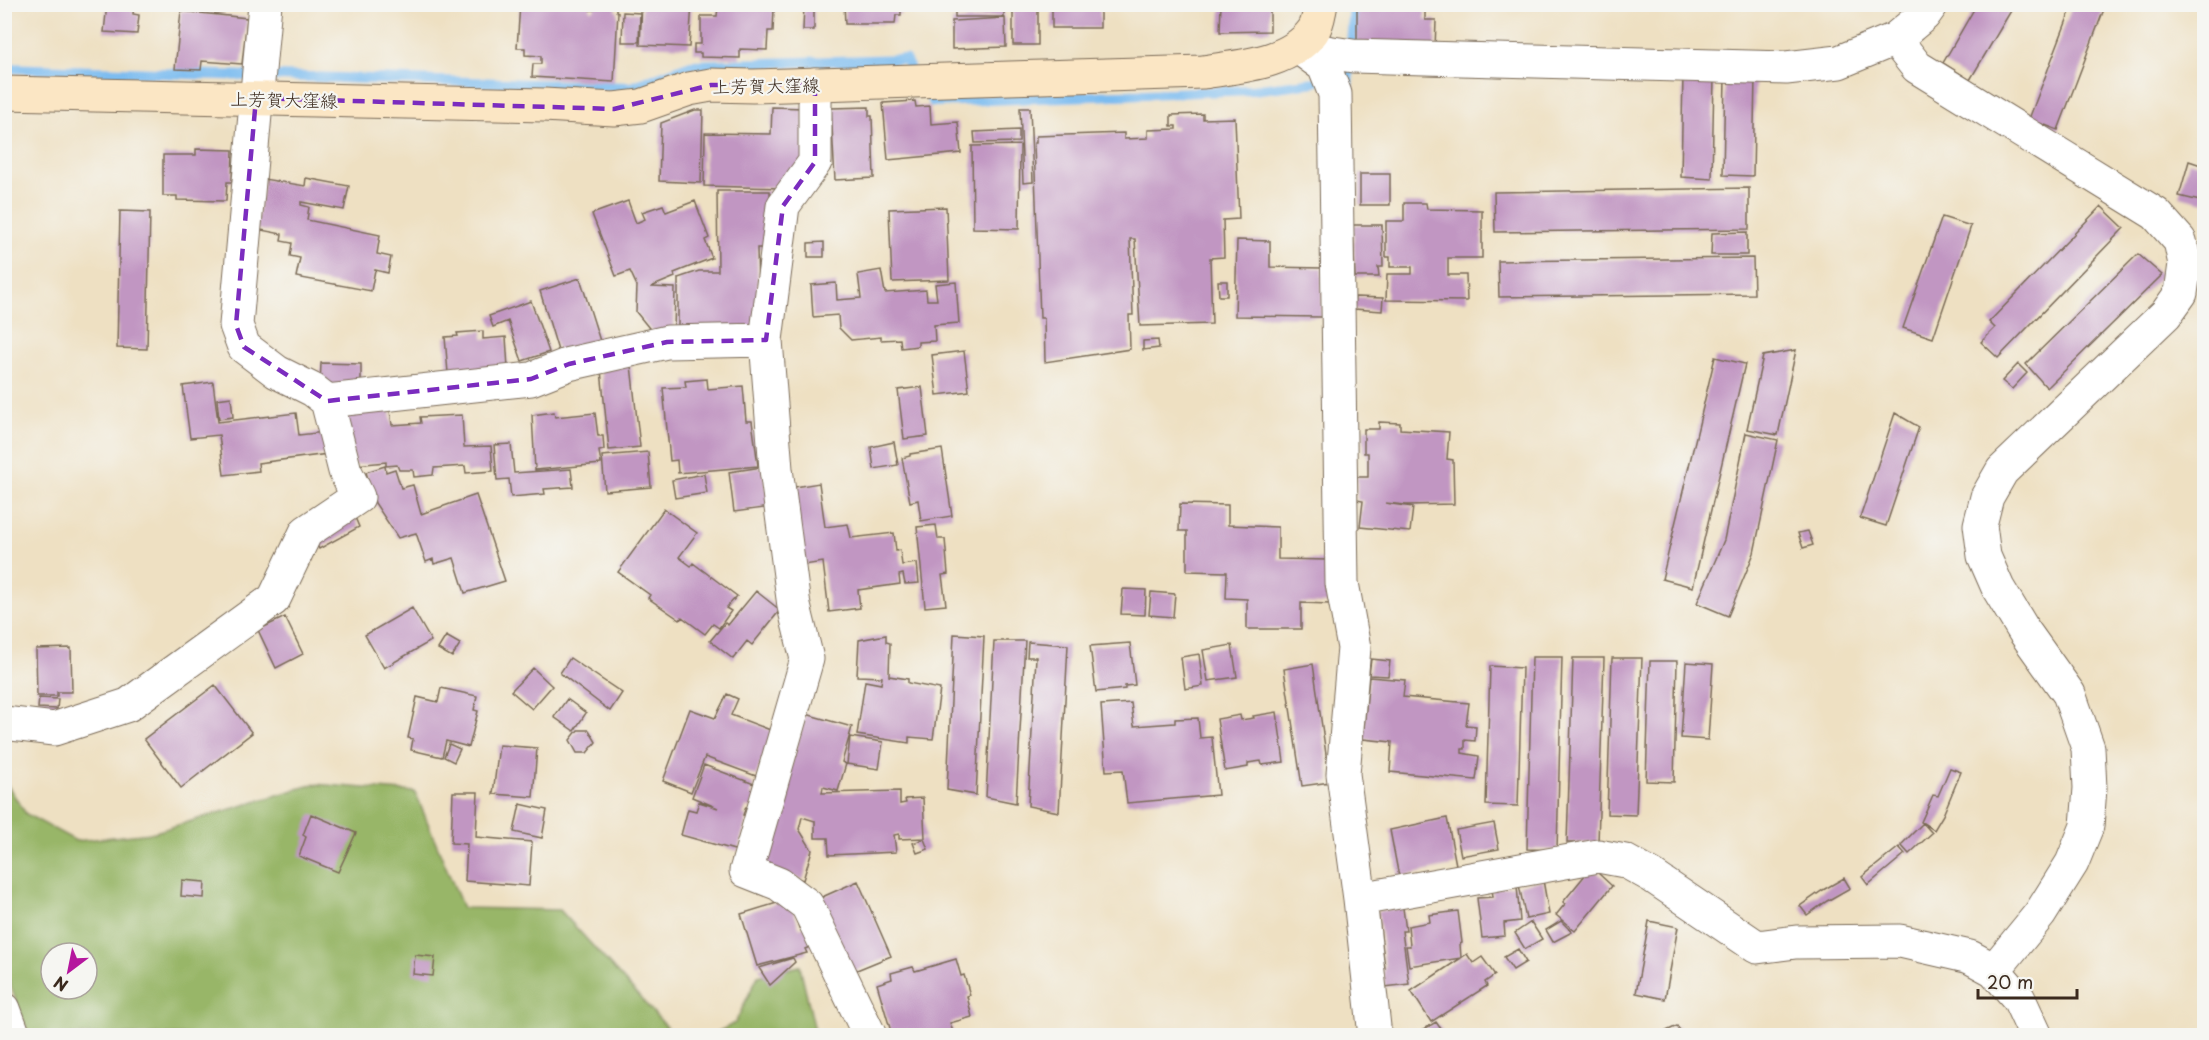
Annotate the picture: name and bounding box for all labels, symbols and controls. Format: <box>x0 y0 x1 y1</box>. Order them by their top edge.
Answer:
street label: 上芳賀大窪線 <box>712 71 820 99</box>
street label: 上芳賀大窪線 <box>230 85 338 113</box>
north arrow <box>39 941 99 1001</box>
scale bar <box>1978 962 2077 1000</box>
text: 20 m <box>1987 968 2033 995</box>
text: N <box>49 971 72 998</box>

